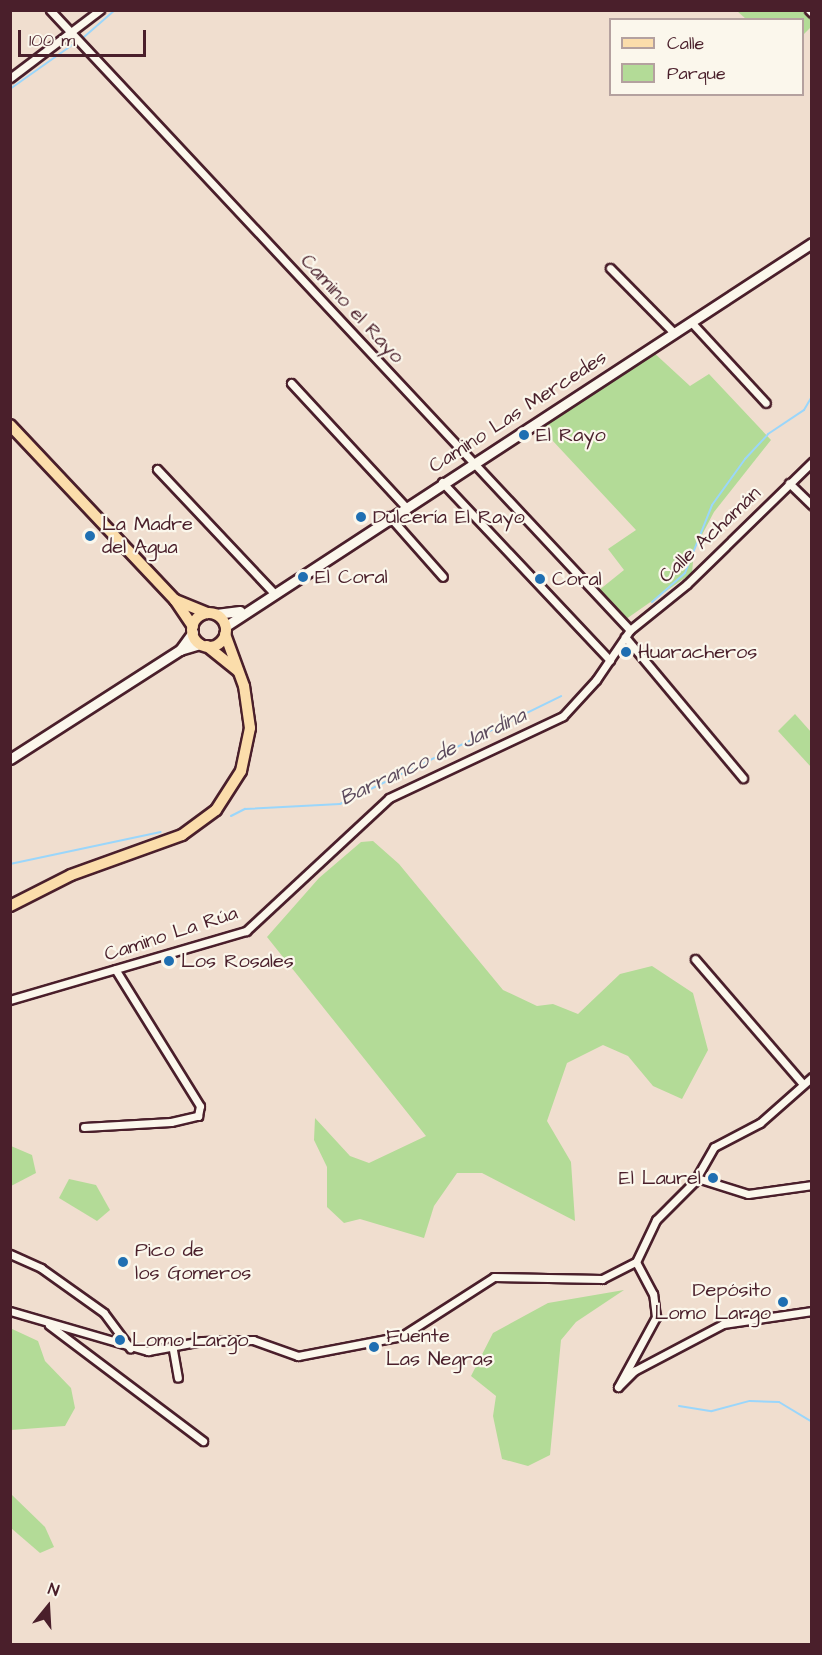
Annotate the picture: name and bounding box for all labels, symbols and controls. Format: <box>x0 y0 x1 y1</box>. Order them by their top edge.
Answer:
scale bar <box>21 18 148 56</box>
legend <box>609 18 804 96</box>
text: 100 m <box>29 28 75 53</box>
text: Calle <box>667 31 704 56</box>
text: Parque <box>667 61 726 86</box>
street label: Camino el Rayo <box>295 249 409 369</box>
street label: Camino Las Mercedes <box>425 345 611 479</box>
place label: El Rayo <box>536 423 606 447</box>
marker: El Rayo <box>517 428 531 442</box>
street label: Calle Achamán <box>654 482 766 588</box>
place label: Dulcería El Rayo <box>373 505 525 529</box>
marker: Dulcería El Rayo <box>354 510 368 524</box>
place label: La Madre del Agua <box>102 512 193 559</box>
marker: La Madre del Agua <box>83 529 97 543</box>
place label: El Coral <box>315 565 388 589</box>
place label: Coral <box>552 567 602 591</box>
marker: El Coral <box>296 570 310 584</box>
marker: Coral <box>533 572 547 586</box>
place label: Huaracheros <box>638 640 757 664</box>
marker: Huaracheros <box>619 645 633 659</box>
water label: Barranco de Jardina <box>336 703 530 811</box>
street label: Camino La Rúa <box>101 901 241 967</box>
place label: Los Rosales <box>181 949 294 973</box>
marker: Los Rosales <box>162 954 176 968</box>
place label: El Laurel <box>619 1166 701 1190</box>
marker: El Laurel <box>706 1171 720 1185</box>
place label: Pico de los Gomeros <box>135 1238 251 1285</box>
marker: Pico de los Gomeros <box>116 1255 130 1269</box>
place label: Depósito Lomo Largo <box>654 1278 771 1325</box>
marker: Depósito Lomo Largo <box>776 1295 790 1309</box>
place label: Fuente Las Negras <box>386 1324 493 1371</box>
place label: Lomo Largo <box>132 1328 249 1352</box>
marker: Lomo Largo <box>113 1333 127 1347</box>
marker: Fuente Las Negras <box>367 1340 381 1354</box>
north arrow <box>18 1577 78 1637</box>
text: N <box>45 1578 62 1602</box>

